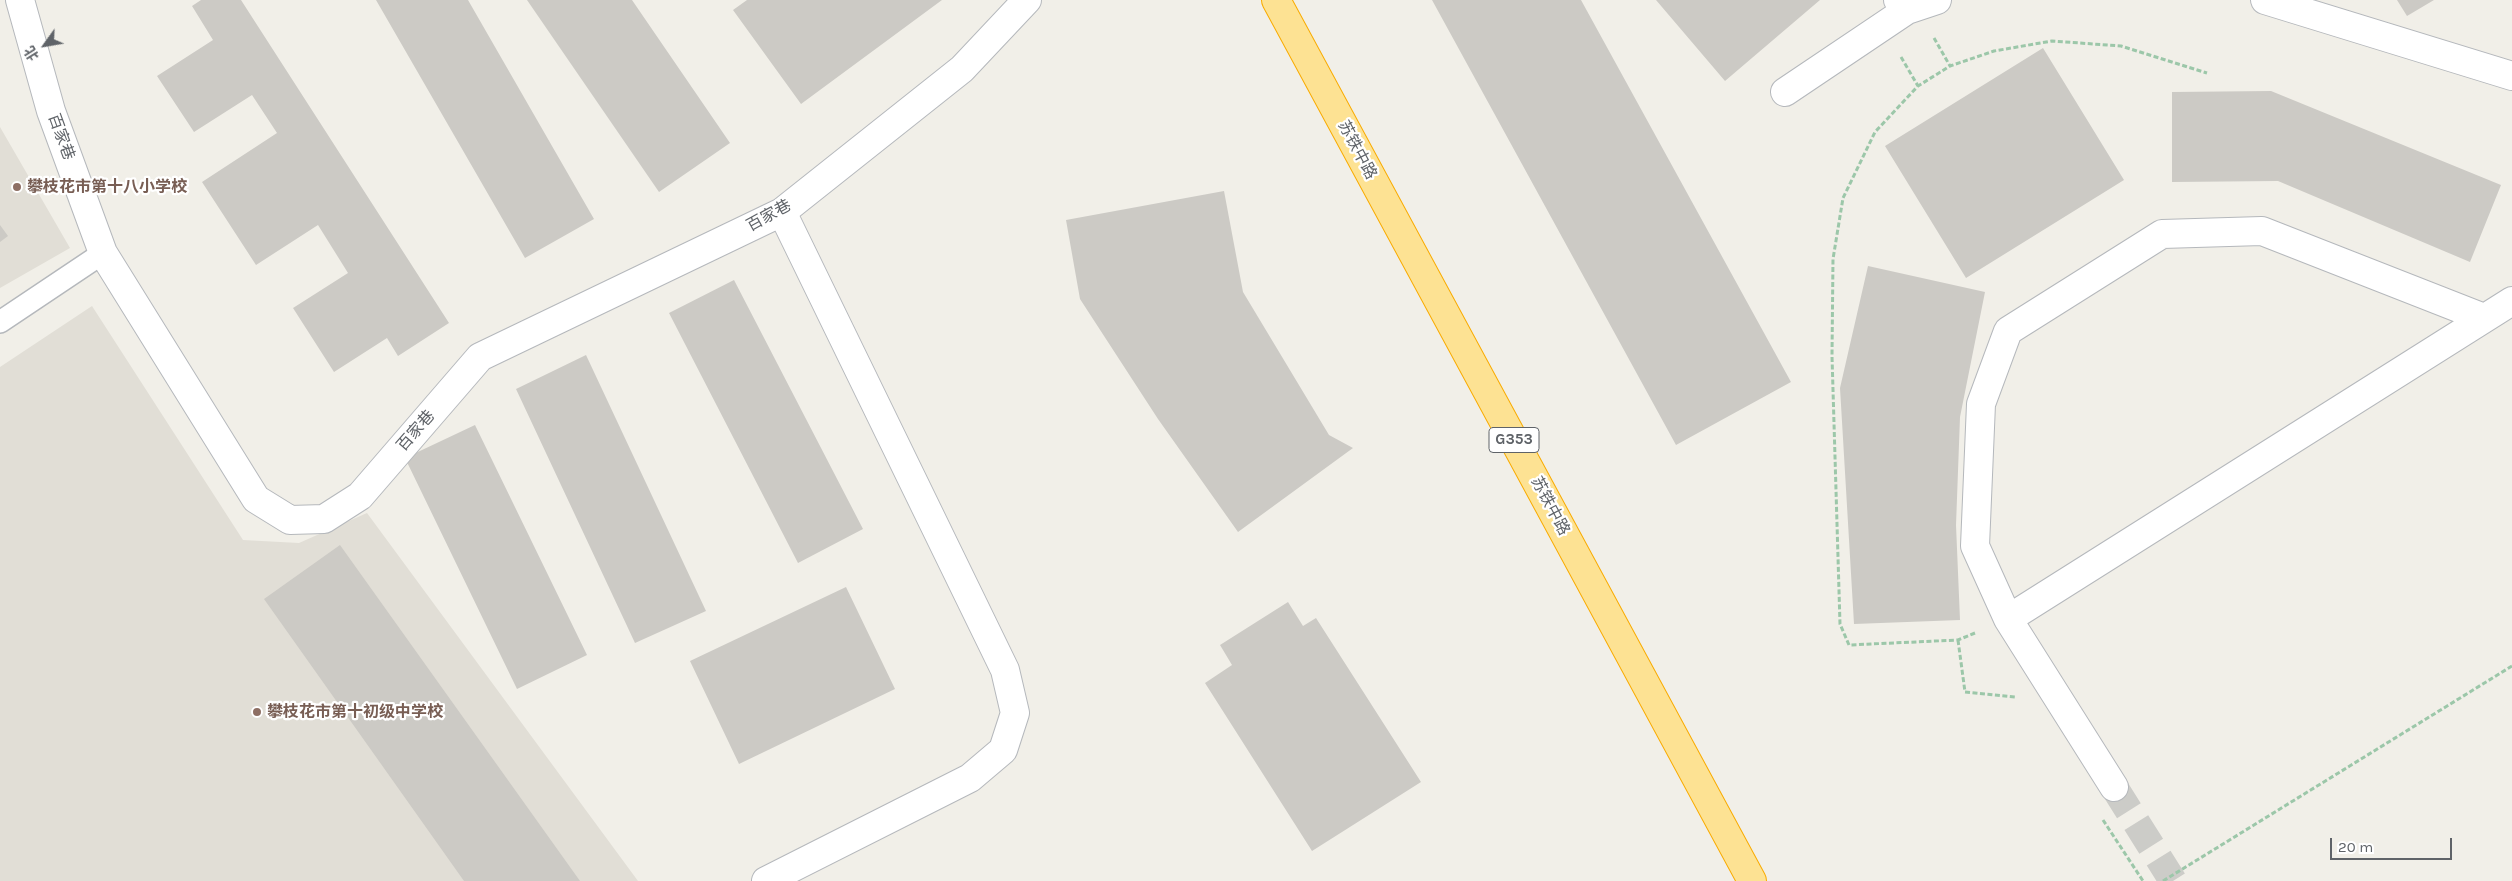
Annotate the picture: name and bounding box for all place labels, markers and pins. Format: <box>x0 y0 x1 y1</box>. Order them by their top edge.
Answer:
place label: 攀枝花市第十八小学校 <box>27 177 187 197</box>
marker: 攀枝花市第十八小学校 <box>11 181 23 193</box>
place label: 攀枝花市第十初级中学校 <box>267 702 443 722</box>
marker: 攀枝花市第十初级中学校 <box>251 706 263 718</box>

